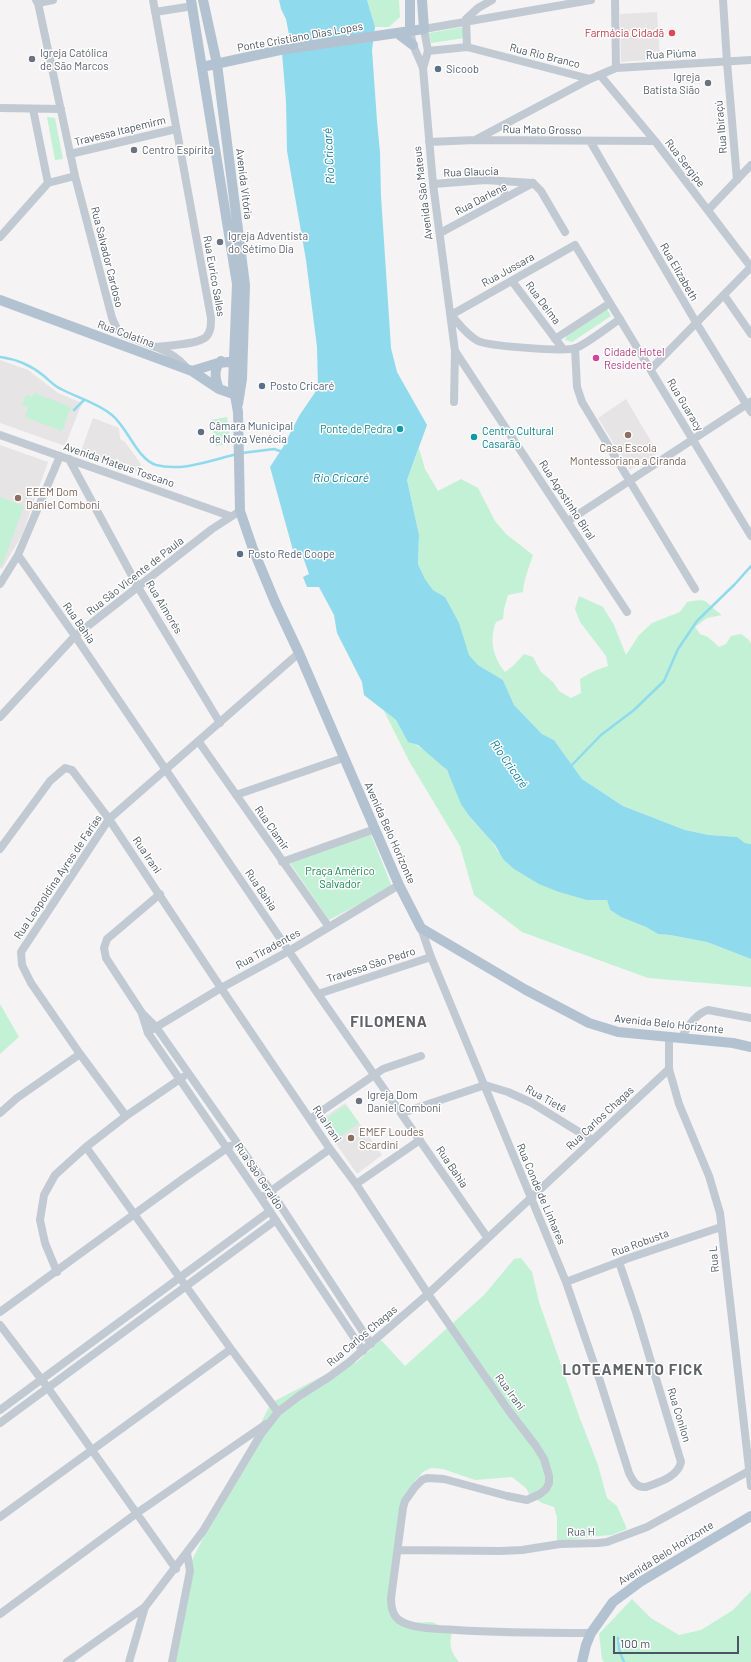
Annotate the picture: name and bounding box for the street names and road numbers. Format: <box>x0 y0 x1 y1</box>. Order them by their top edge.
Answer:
street label: Ponte Cristiano Dias Lopes <box>236 19 364 55</box>
street label: Rua Rio Branco <box>508 41 582 71</box>
street label: Rua Piúma <box>645 46 697 62</box>
street label: Rua Ibiraçú <box>712 100 730 154</box>
street label: Travessa Itapemirm <box>73 113 167 149</box>
street label: Rua Mato Grosso <box>502 123 582 137</box>
street label: Rua Sergipe <box>662 136 708 190</box>
street label: Avenida São Mateus <box>411 145 435 241</box>
street label: Avenida Vitória <box>233 148 255 220</box>
street label: Rua Glaucia <box>443 164 499 180</box>
street label: Rua Darlene <box>453 180 509 218</box>
street label: Rua Salvador Cardoso <box>88 205 126 309</box>
street label: Rua Eurico Salles <box>200 235 228 317</box>
street label: Rua Elizabeth <box>657 241 701 303</box>
street label: Rua Jussara <box>479 250 537 290</box>
street label: Rua Delma <box>523 279 563 327</box>
street label: Rua Colatina <box>96 318 156 350</box>
street label: Rua Guaracy <box>664 376 706 434</box>
street label: Avenida Mateus Toscano <box>62 440 176 490</box>
street label: Rua Agostinho Biral <box>536 458 598 542</box>
street label: Rua São Vicente de Paula <box>84 534 186 618</box>
street label: Rua Aimorés <box>143 578 185 636</box>
street label: Rua Bahia <box>60 600 98 646</box>
street label: Avenida Belo Horizonte <box>362 780 418 886</box>
street label: Rua Clamir <box>252 803 292 853</box>
street label: Rua Leopoldina Ayres de Farias <box>11 812 105 942</box>
street label: Rua Irani <box>130 834 164 876</box>
street label: Rua Bahia <box>242 867 280 913</box>
street label: Rua Tiradentes <box>233 926 303 972</box>
street label: Travessa São Pedro <box>325 944 417 986</box>
street label: Avenida Belo Horizonte <box>614 1012 724 1036</box>
street label: Rua Tietê <box>523 1082 569 1116</box>
street label: Rua Carlos Chagas <box>563 1083 637 1153</box>
street label: Rua Irani <box>310 1103 344 1145</box>
street label: Rua São Geraldo <box>232 1140 286 1212</box>
street label: Rua Conde de Linhares <box>514 1141 568 1247</box>
street label: Rua Bahia <box>433 1144 471 1190</box>
street label: Rua Robusta <box>610 1227 670 1259</box>
street label: Rua L <box>706 1245 722 1273</box>
street label: Rua Carlos Chagas <box>324 1303 400 1369</box>
street label: Rua Irani <box>492 1371 528 1413</box>
street label: Rua Conilon <box>664 1386 694 1444</box>
street label: Avenida Belo Horizonte <box>616 1518 716 1588</box>
street label: Rua H <box>567 1525 595 1539</box>

